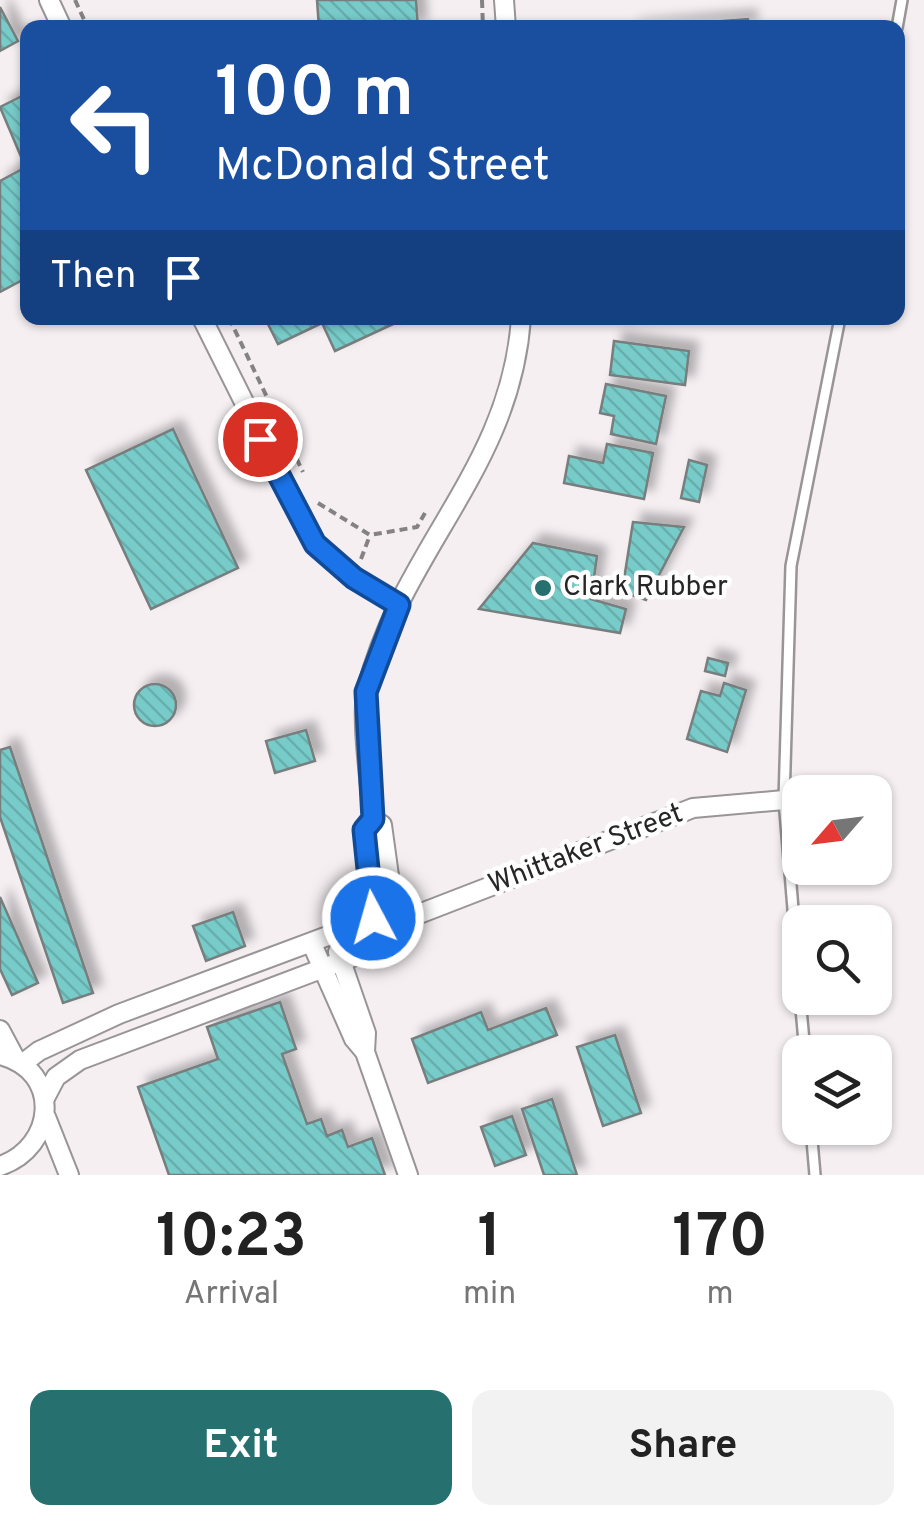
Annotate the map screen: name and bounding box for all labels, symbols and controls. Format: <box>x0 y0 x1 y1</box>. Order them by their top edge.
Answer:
text: 100 m <box>215 52 414 141</box>
icon: left <box>50 60 180 190</box>
text: McDonald Street <box>215 139 550 196</box>
icon: arrive <box>156 250 211 305</box>
text: Then <box>50 253 136 302</box>
pin <box>218 397 303 482</box>
icon: arrive <box>233 412 288 467</box>
place label: Clark Rubber <box>563 570 728 606</box>
marker: Clark Rubber <box>532 577 554 599</box>
north arrow <box>782 775 892 885</box>
map controls <box>782 775 892 1145</box>
street label: Whittaker Street <box>484 796 688 904</box>
position arrow <box>321 866 425 970</box>
button: search <box>782 905 892 1015</box>
button: layers <box>782 1035 892 1145</box>
text: 10:23 <box>156 1202 307 1278</box>
text: 1 <box>478 1202 502 1278</box>
text: 170 <box>672 1202 768 1278</box>
text: Arrival <box>184 1275 279 1315</box>
text: min <box>463 1275 516 1315</box>
text: m <box>707 1275 734 1315</box>
button: Exit <box>30 1390 452 1505</box>
button: Share <box>472 1390 894 1505</box>

